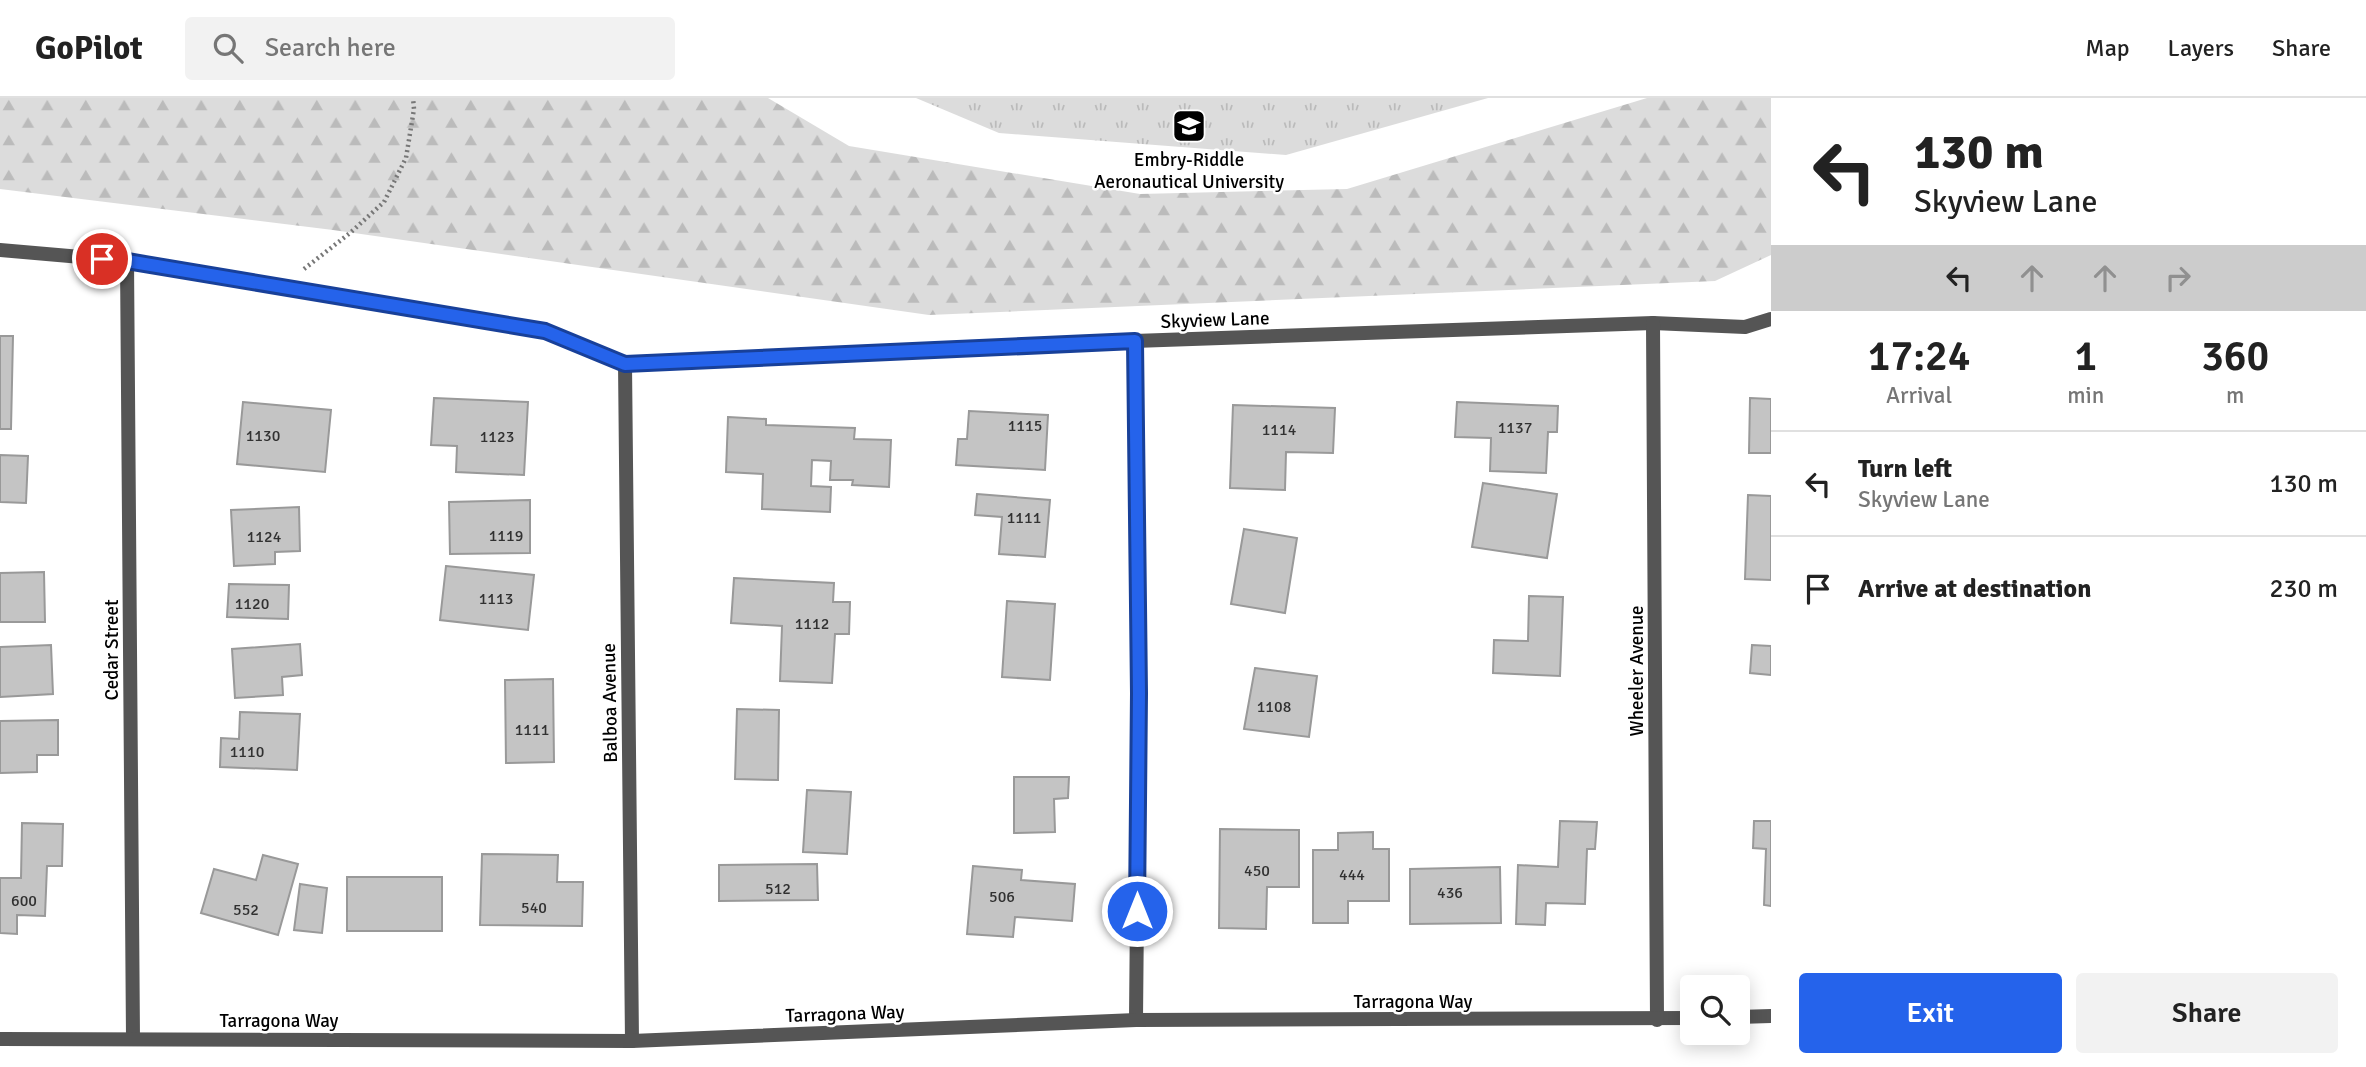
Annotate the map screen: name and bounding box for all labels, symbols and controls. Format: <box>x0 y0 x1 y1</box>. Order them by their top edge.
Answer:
search box <box>185 17 675 80</box>
text: GoPilot <box>35 28 143 69</box>
icon: search <box>209 29 247 67</box>
text: Search here <box>265 32 396 64</box>
text: Map <box>2085 33 2130 63</box>
text: Layers <box>2168 33 2234 63</box>
text: Share <box>2272 33 2331 63</box>
school or university icon: Embry-Riddle Aeronautical University <box>1170 107 1208 145</box>
text: 130 m <box>1914 122 2044 182</box>
icon: left <box>1799 126 1890 217</box>
place label: Embry-Riddle Aeronautical University <box>1094 148 1284 194</box>
text: Skyview Lane <box>1914 182 2097 221</box>
pin <box>72 229 132 289</box>
icon: arrive <box>83 240 121 278</box>
icon: left <box>1940 259 1978 297</box>
icon: ahead <box>2013 259 2051 297</box>
icon: ahead <box>2086 259 2124 297</box>
icon: right <box>2159 259 2197 297</box>
street label: Skyview Lane <box>1160 306 1270 334</box>
text: 17:24 <box>1868 331 1970 382</box>
text: 1 <box>2074 331 2097 382</box>
text: 360 <box>2201 331 2269 382</box>
text: Arrival <box>1886 381 1952 410</box>
text: min <box>2067 381 2104 410</box>
text: m <box>2226 381 2244 410</box>
house number: 1115 <box>1008 416 1042 436</box>
house number: 1137 <box>1498 418 1532 438</box>
house number: 1114 <box>1262 420 1297 440</box>
house number: 1130 <box>246 426 280 446</box>
house number: 1123 <box>480 427 514 447</box>
text: Turn left <box>1858 453 1952 485</box>
icon: left <box>1799 465 1837 503</box>
text: 130 m <box>2269 468 2338 500</box>
text: Skyview Lane <box>1858 485 1990 514</box>
house number: 1111 <box>1007 508 1041 528</box>
house number: 1119 <box>489 526 523 546</box>
house number: 1124 <box>247 527 282 547</box>
icon: arrive <box>1799 570 1837 608</box>
text: Arrive at destination <box>1858 573 2091 605</box>
text: 230 m <box>2269 573 2338 605</box>
house number: 1113 <box>479 589 513 609</box>
house number: 1120 <box>235 594 269 614</box>
street label: Cedar Street <box>100 599 124 701</box>
street label: Wheeler Avenue <box>1625 605 1649 737</box>
house number: 1112 <box>795 614 829 634</box>
street label: Balboa Avenue <box>597 643 623 763</box>
house number: 1108 <box>1257 697 1291 717</box>
house number: 1111 <box>515 720 549 740</box>
house number: 1110 <box>230 742 264 762</box>
house number: 450 <box>1244 861 1270 881</box>
house number: 444 <box>1339 865 1365 885</box>
position arrow <box>1100 874 1174 948</box>
house number: 512 <box>765 879 791 899</box>
house number: 436 <box>1437 883 1463 903</box>
house number: 506 <box>989 887 1015 907</box>
house number: 600 <box>11 891 37 911</box>
house number: 540 <box>521 898 547 918</box>
house number: 552 <box>233 900 259 920</box>
button: Exit <box>1799 973 2062 1053</box>
button: Share <box>2076 973 2338 1053</box>
map controls <box>1680 975 1750 1045</box>
button: search <box>1680 975 1750 1045</box>
street label: Tarragona Way <box>1354 990 1473 1014</box>
street label: Tarragona Way <box>785 1000 905 1028</box>
street label: Tarragona Way <box>220 1009 339 1033</box>

